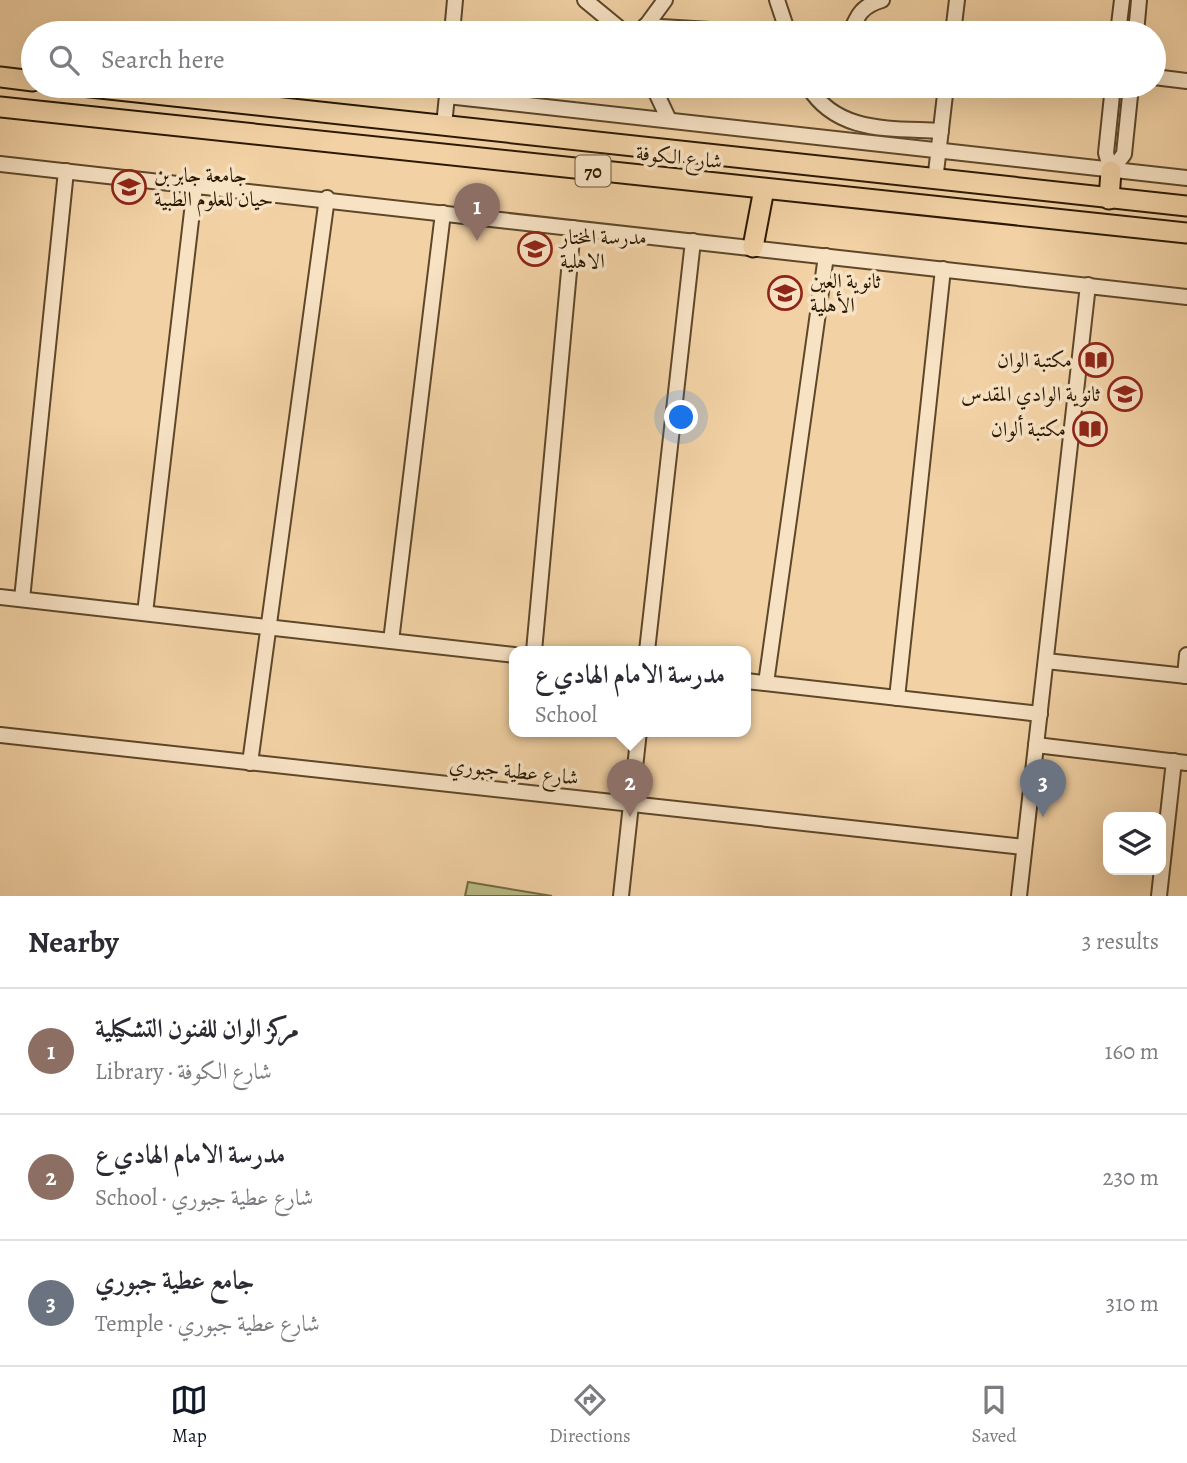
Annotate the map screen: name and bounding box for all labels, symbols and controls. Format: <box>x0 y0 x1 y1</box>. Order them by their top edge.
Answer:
search box <box>21 21 1166 98</box>
icon: search <box>45 41 83 79</box>
text: Search here <box>101 42 225 77</box>
street label: شارع الكوفة <box>634 139 723 179</box>
road number: 70 <box>576 155 610 186</box>
place label: جامعة جابر بن حيان للعلوم الطبية <box>154 161 273 217</box>
school or university icon: جامعة جابر بن حيان للعلوم الطبية <box>110 168 148 206</box>
pin: 1 <box>454 183 500 241</box>
place label: مدرسة المختار الاهلية <box>558 223 647 275</box>
school or university icon: مدرسة المختار الاهلية <box>516 230 554 268</box>
place label: ثانوية العين الأهلية <box>810 267 882 319</box>
school or university icon: ثانوية العين الأهلية <box>766 274 804 312</box>
library icon: مكتبة الوان <box>1077 341 1115 379</box>
place label: مكتبة الوان <box>997 346 1072 374</box>
school or university icon: ثانوية الوادي المقدس <box>1106 375 1144 413</box>
place label: ثانوية الوادي المقدس <box>961 380 1101 410</box>
your location <box>664 400 698 434</box>
library icon: مكتبة ألوان <box>1071 410 1109 448</box>
place label: مكتبة ألوان <box>991 414 1066 443</box>
popup <box>509 646 751 737</box>
text: مدرسة الامام الهادي ع <box>535 657 725 692</box>
text: School <box>535 699 597 730</box>
street label: شارع عطية جبوري <box>447 750 580 796</box>
pin: 2 <box>607 759 653 817</box>
pin: 3 <box>1020 759 1066 817</box>
map controls <box>1103 812 1166 875</box>
button: layers <box>1103 812 1166 875</box>
text: Nearby <box>28 922 119 962</box>
text: 3 results <box>1082 926 1159 957</box>
text: مركز الوان للفنون التشكيلية <box>95 1011 299 1046</box>
text: 1 <box>47 1036 55 1067</box>
text: 160 m <box>1105 1036 1159 1067</box>
text: Library · شارع الكوفة <box>95 1056 272 1087</box>
text: مدرسة الامام الهادي ع <box>95 1137 285 1172</box>
text: 2 <box>45 1162 57 1193</box>
text: 230 m <box>1103 1162 1159 1193</box>
text: School · شارع عطية جبوري <box>95 1182 313 1213</box>
text: جامع عطية جبوري <box>95 1263 254 1298</box>
text: 3 <box>46 1288 56 1319</box>
text: 310 m <box>1106 1288 1159 1319</box>
text: Temple · شارع عطية جبوري <box>95 1308 320 1339</box>
tab: Map <box>170 1381 208 1449</box>
tab: Directions <box>549 1381 631 1449</box>
tab: Saved <box>972 1381 1017 1449</box>

